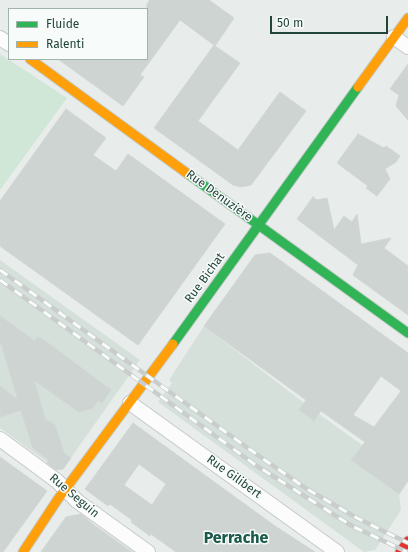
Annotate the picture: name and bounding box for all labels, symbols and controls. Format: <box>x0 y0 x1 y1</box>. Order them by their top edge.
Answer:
legend <box>8 8 148 60</box>
scale bar <box>272 8 390 34</box>
text: 50 m <box>277 16 303 30</box>
text: Fluide <box>46 17 79 31</box>
text: Ralenti <box>46 37 84 51</box>
street label: Rue Denuzière <box>183 167 255 225</box>
street label: Rue Bichat <box>182 250 228 306</box>
street label: Rue Gilibert <box>204 452 264 502</box>
street label: Rue Seguin <box>46 471 102 521</box>
district label: Perrache <box>204 529 268 549</box>

